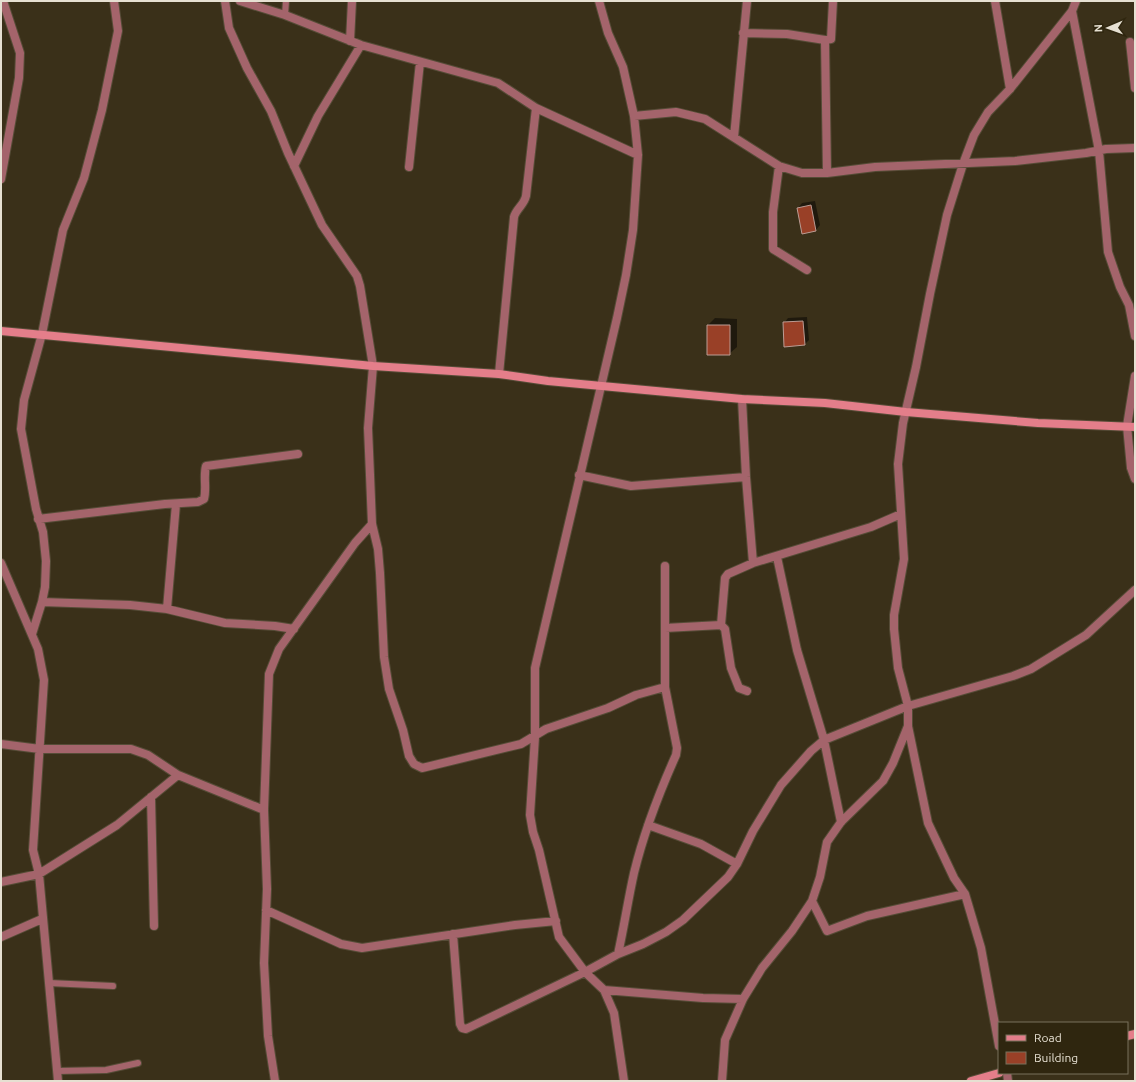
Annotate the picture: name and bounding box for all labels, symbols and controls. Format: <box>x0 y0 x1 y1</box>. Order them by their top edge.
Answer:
north arrow <box>1088 8 1128 48</box>
text: N <box>1092 24 1104 33</box>
legend <box>998 1022 1128 1074</box>
text: Road <box>1034 1031 1062 1044</box>
text: Building <box>1034 1051 1078 1064</box>

